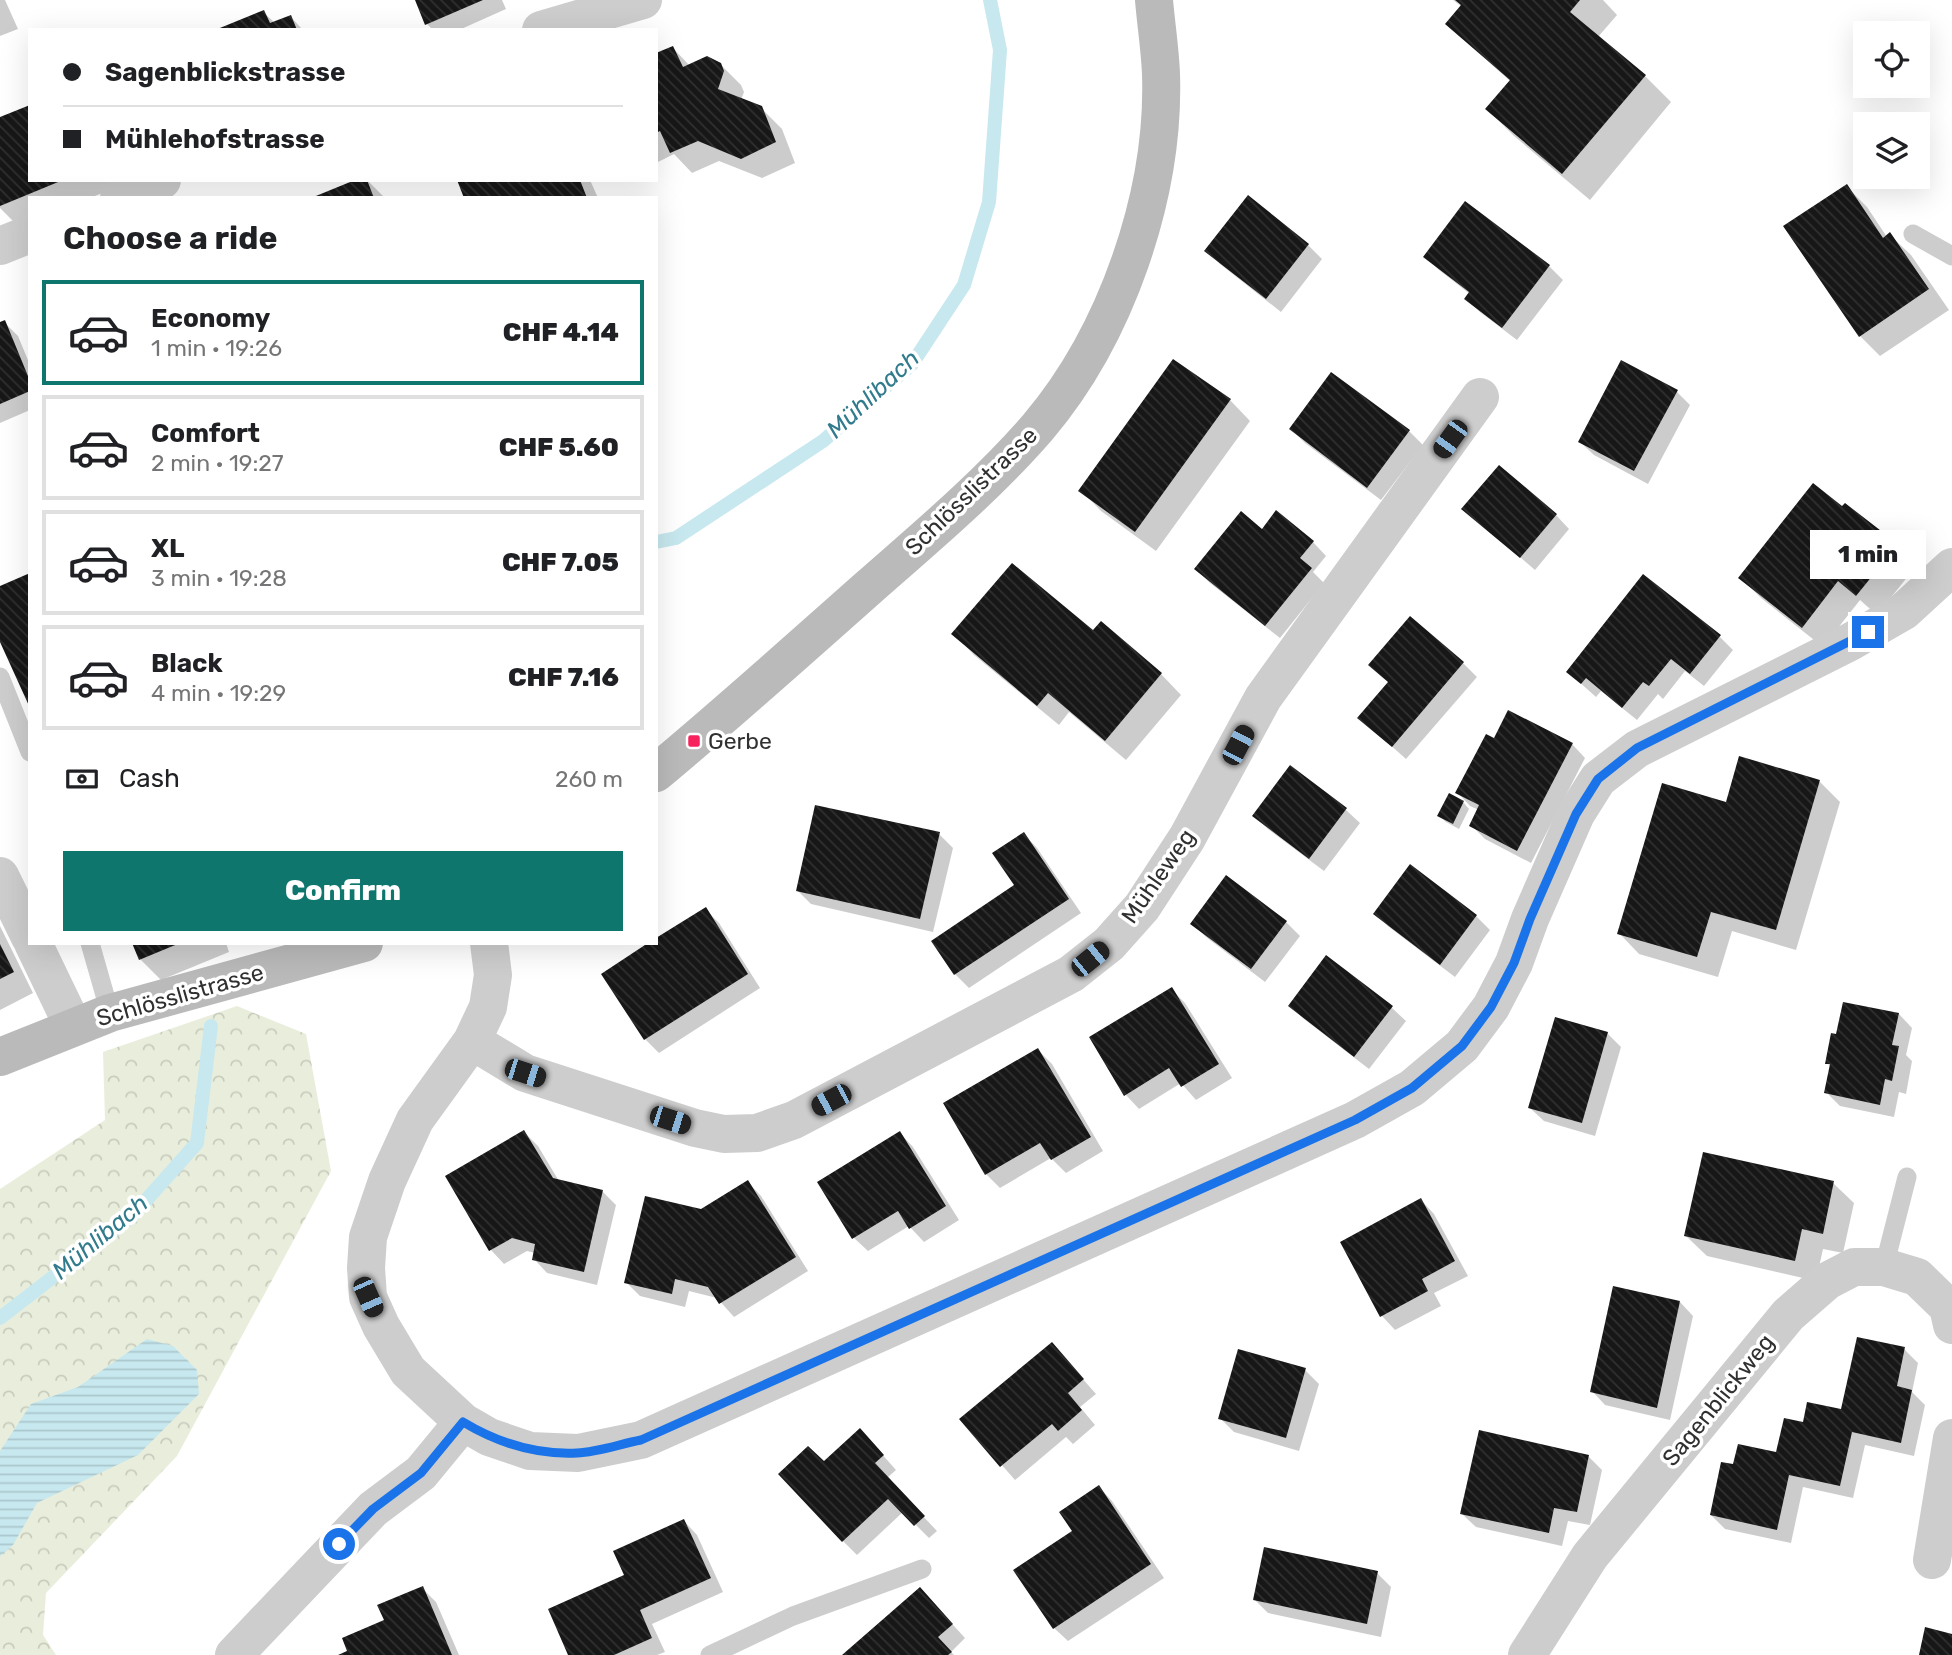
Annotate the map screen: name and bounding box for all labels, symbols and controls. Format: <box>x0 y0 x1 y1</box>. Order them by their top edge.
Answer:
map controls <box>1853 21 1930 189</box>
button: locate <box>1853 21 1930 98</box>
text: Sagenblickstrasse <box>105 57 345 88</box>
button: layers <box>1853 112 1930 189</box>
text: Mühlehofstrasse <box>105 124 325 155</box>
text: Choose a ride <box>63 219 277 257</box>
icon: car <box>67 301 130 364</box>
text: Economy <box>151 303 270 334</box>
text: CHF 4.14 <box>503 317 619 348</box>
text: 1 min · 19:26 <box>151 334 282 362</box>
water label: Mühlibach <box>821 344 925 444</box>
icon: car <box>67 416 130 479</box>
car <box>1430 416 1471 462</box>
text: Comfort <box>151 418 260 449</box>
street label: Schlösslistrasse <box>899 421 1043 561</box>
text: CHF 5.60 <box>499 432 619 463</box>
text: 2 min · 19:27 <box>151 449 284 477</box>
callout: 1 min <box>1810 530 1926 580</box>
icon: car <box>67 531 130 594</box>
text: XL <box>151 533 184 564</box>
text: 1 min <box>1838 540 1898 568</box>
text: CHF 7.05 <box>502 547 619 578</box>
text: 3 min · 19:28 <box>151 564 287 592</box>
route end <box>1852 616 1884 648</box>
icon: car <box>67 646 130 709</box>
text: Black <box>151 648 223 679</box>
text: CHF 7.16 <box>508 662 619 693</box>
text: 4 min · 19:29 <box>151 679 286 707</box>
car <box>1219 722 1258 768</box>
place label: Gerbe <box>708 727 772 755</box>
marker: Gerbe <box>686 733 702 749</box>
icon: cash <box>63 760 101 798</box>
text: Cash <box>119 763 180 794</box>
text: 260 m <box>555 765 623 793</box>
street label: Mühleweg <box>1115 823 1201 929</box>
button: Confirm <box>63 851 623 931</box>
car <box>1068 938 1113 980</box>
street label: Schlösslistrasse <box>93 958 267 1032</box>
car <box>502 1057 549 1089</box>
car <box>808 1081 855 1119</box>
car <box>647 1104 694 1136</box>
water label: Mühlibach <box>47 1189 153 1285</box>
car <box>350 1274 387 1320</box>
street label: Sagenblickweg <box>1656 1328 1780 1472</box>
route start <box>323 1528 355 1560</box>

